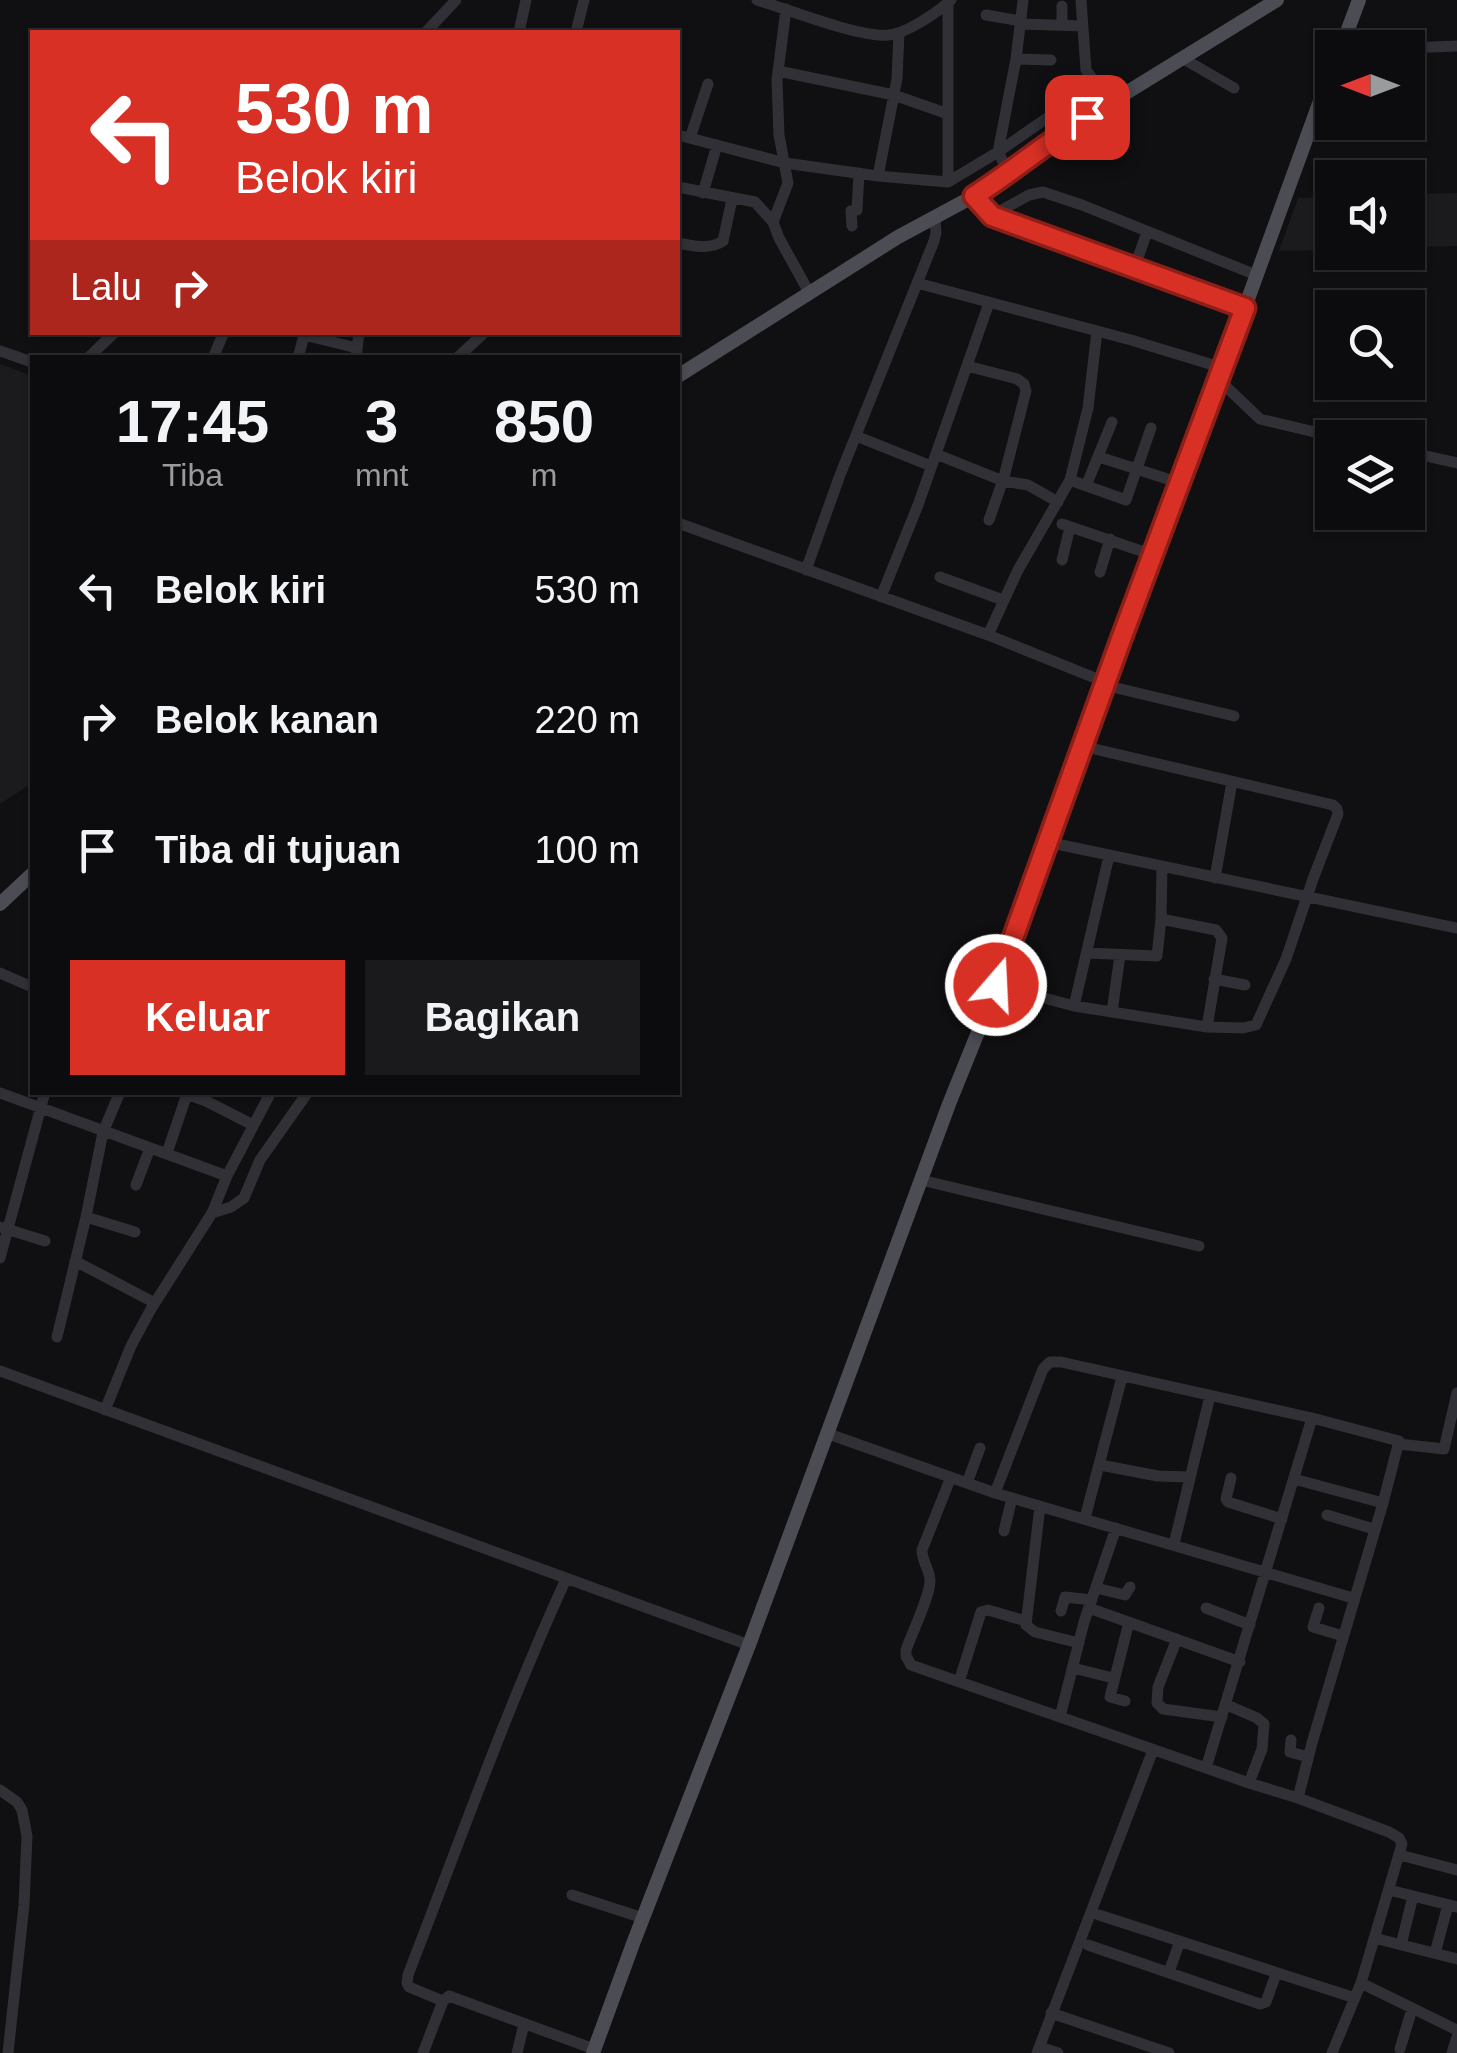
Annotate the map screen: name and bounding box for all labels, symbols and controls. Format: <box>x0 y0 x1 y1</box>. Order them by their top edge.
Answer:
north arrow <box>1315 30 1425 140</box>
map controls <box>1315 30 1425 530</box>
icon: left <box>70 70 200 200</box>
text: 530 m <box>235 70 433 148</box>
pin <box>1045 75 1130 160</box>
icon: arrive <box>1060 90 1115 145</box>
text: Belok kiri <box>235 152 418 203</box>
button: sound <box>1315 160 1425 270</box>
icon: right <box>162 260 217 315</box>
text: Lalu <box>70 266 142 308</box>
button: search <box>1315 290 1425 400</box>
text: 17:45 <box>116 388 269 455</box>
text: 3 <box>365 388 398 455</box>
text: 850 <box>494 388 594 455</box>
button: layers <box>1315 420 1425 530</box>
text: Tiba <box>162 457 223 493</box>
text: mnt <box>355 457 408 493</box>
text: m <box>531 457 557 493</box>
icon: left <box>70 563 125 618</box>
text: Belok kiri <box>155 569 326 611</box>
text: 530 m <box>534 569 640 611</box>
icon: right <box>70 693 125 748</box>
text: Belok kanan <box>155 699 379 741</box>
text: 220 m <box>534 699 640 741</box>
icon: arrive <box>70 823 125 878</box>
text: Tiba di tujuan <box>155 829 401 871</box>
text: 100 m <box>534 829 640 871</box>
position arrow <box>944 933 1048 1037</box>
button: Keluar <box>70 960 345 1075</box>
button: Bagikan <box>365 960 640 1075</box>

